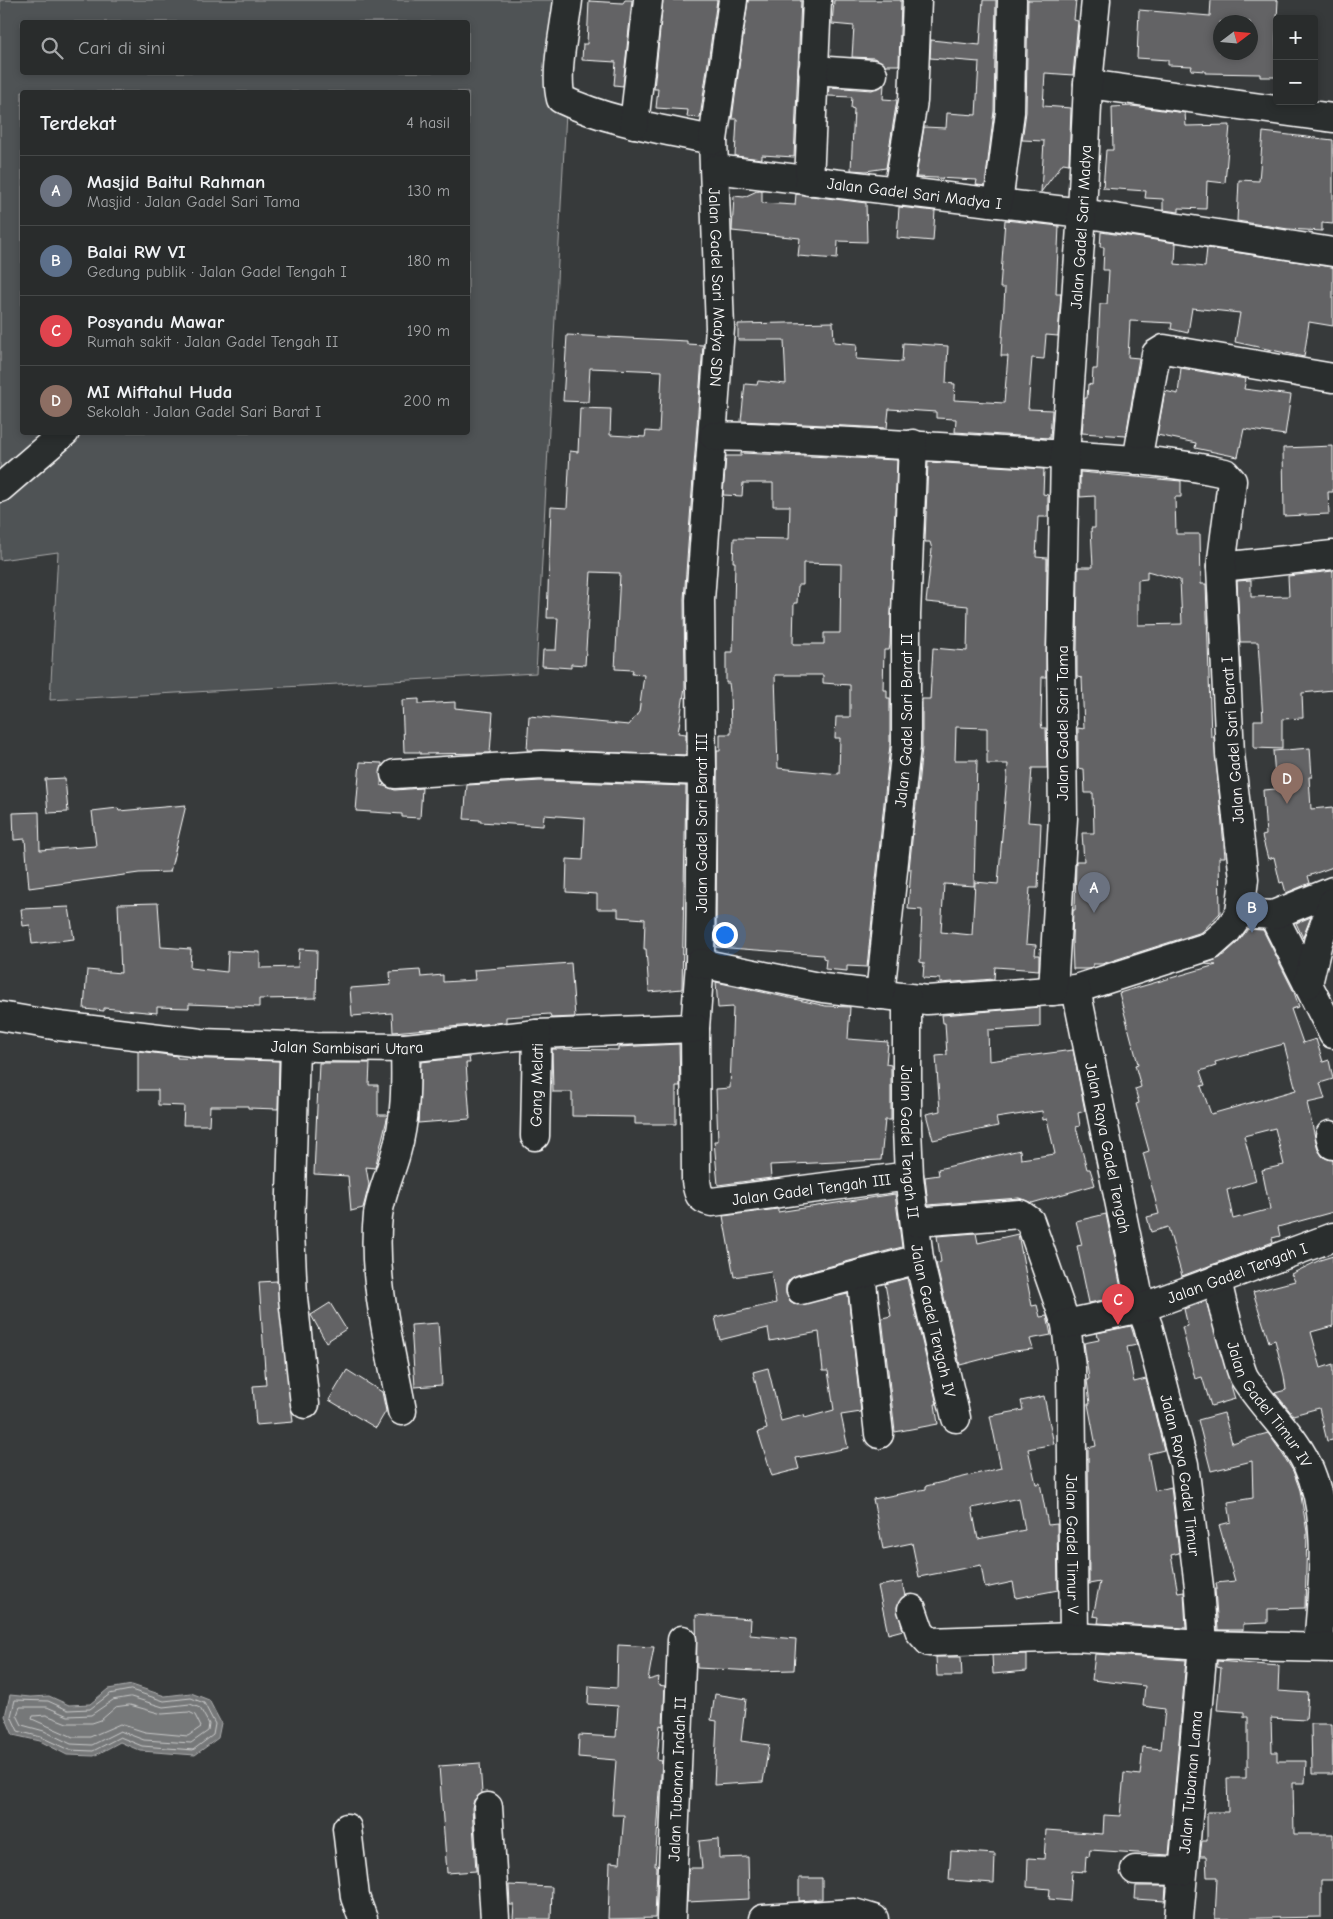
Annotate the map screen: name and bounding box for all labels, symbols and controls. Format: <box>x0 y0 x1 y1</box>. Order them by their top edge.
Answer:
north arrow <box>1213 15 1258 60</box>
map controls <box>1273 15 1318 105</box>
button: + <box>1273 15 1318 60</box>
search box <box>20 20 470 75</box>
icon: search <box>38 34 66 62</box>
text: Cari di sini <box>78 37 165 59</box>
button: − <box>1273 60 1318 105</box>
text: Terdekat <box>40 111 116 135</box>
text: 4 hasil <box>406 114 450 132</box>
street label: Jalan Gadel Sari Madya <box>1067 144 1095 310</box>
text: Masjid Baitul Rahman <box>87 171 265 193</box>
street label: Jalan Gadel Sari Madya I <box>826 174 1003 213</box>
text: A <box>52 182 60 200</box>
text: 130 m <box>407 182 450 200</box>
street label: Jalan Gadel Sari Madya SDN <box>705 187 728 387</box>
text: Masjid · Jalan Gadel Sari Tama <box>87 193 300 211</box>
text: Balai RW VI <box>87 241 186 263</box>
text: B <box>51 252 61 270</box>
text: 180 m <box>407 252 450 270</box>
text: Gedung publik · Jalan Gadel Tengah I <box>87 263 347 281</box>
text: Posyandu Mawar <box>87 311 224 333</box>
text: C <box>51 322 61 340</box>
text: 190 m <box>407 322 450 340</box>
text: Rumah sakit · Jalan Gadel Tengah II <box>87 333 338 351</box>
text: MI Miftahul Huda <box>87 381 232 403</box>
text: D <box>51 392 61 410</box>
text: 200 m <box>404 392 450 410</box>
text: Sekolah · Jalan Gadel Sari Barat I <box>87 403 321 421</box>
street label: Jalan Gadel Sari Barat II <box>892 633 916 808</box>
street label: Jalan Gadel Sari Tama <box>1054 645 1072 801</box>
street label: Jalan Gadel Sari Barat I <box>1218 656 1248 824</box>
street label: Jalan Gadel Sari Barat III <box>693 733 711 913</box>
pin: D <box>1271 763 1303 804</box>
pin: A <box>1078 872 1110 913</box>
pin: B <box>1236 892 1268 933</box>
your location <box>712 922 738 948</box>
street label: Jalan Sambisari Utara <box>271 1037 424 1058</box>
street label: Gang Melati <box>527 1043 547 1127</box>
street label: Jalan Raya Gadel Tengah <box>1081 1061 1134 1235</box>
street label: Jalan Gadel Tengah II <box>897 1065 922 1220</box>
street label: Jalan Gadel Tengah III <box>731 1170 892 1209</box>
street label: Jalan Gadel Tengah I <box>1165 1239 1310 1307</box>
street label: Jalan Gadel Tengah IV <box>907 1243 959 1399</box>
pin: C <box>1102 1284 1134 1325</box>
street label: Jalan Gadel Timur IV <box>1223 1339 1315 1471</box>
street label: Jalan Raya Gadel Timur <box>1156 1392 1203 1558</box>
street label: Jalan Gadel Timur V <box>1062 1474 1082 1615</box>
street label: Jalan Tubanan Indah II <box>665 1697 690 1862</box>
street label: Jalan Tubanan Lama <box>1176 1710 1206 1854</box>

